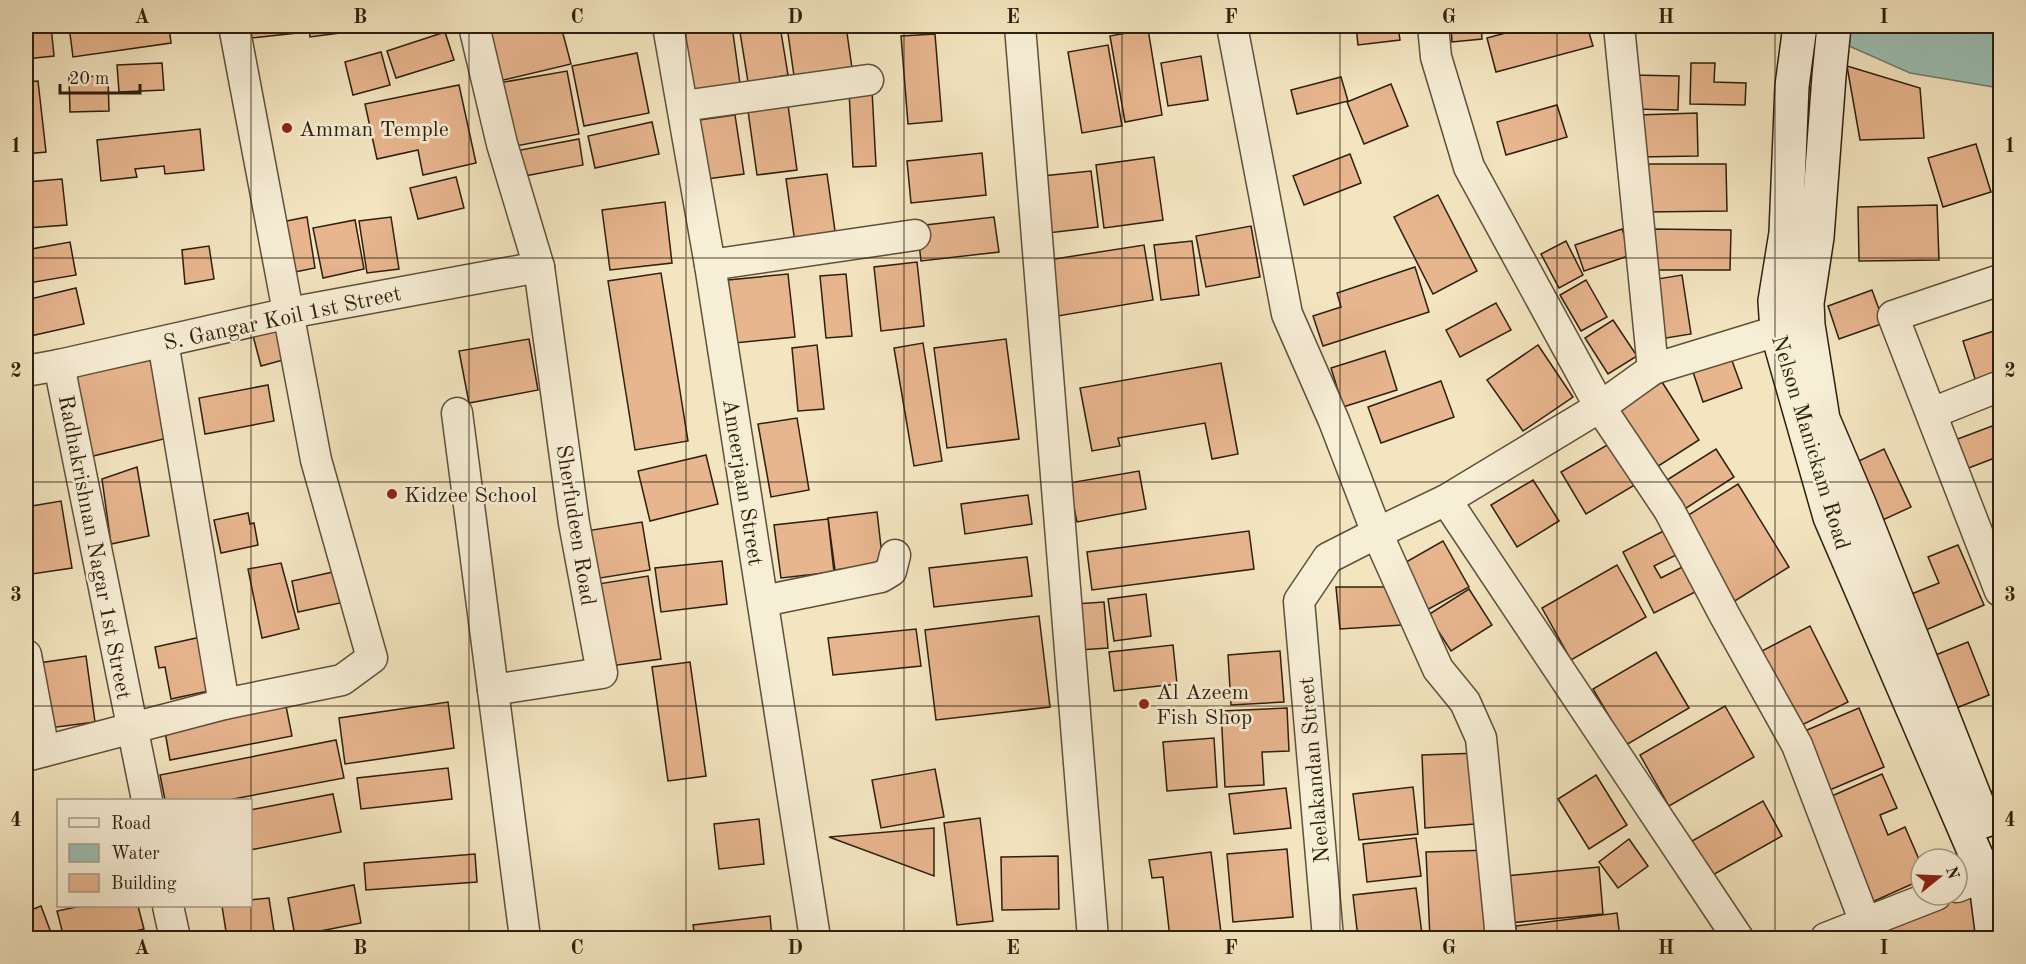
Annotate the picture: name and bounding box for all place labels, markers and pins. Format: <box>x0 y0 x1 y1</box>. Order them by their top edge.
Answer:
place label: Amman Temple <box>299 119 449 141</box>
marker: Amman Temple <box>280 121 294 135</box>
place label: Kidzee School <box>404 485 537 507</box>
marker: Kidzee School <box>385 487 399 501</box>
place label: Al Azeem Fish Shop <box>1156 682 1252 729</box>
marker: Al Azeem Fish Shop <box>1137 697 1151 711</box>

